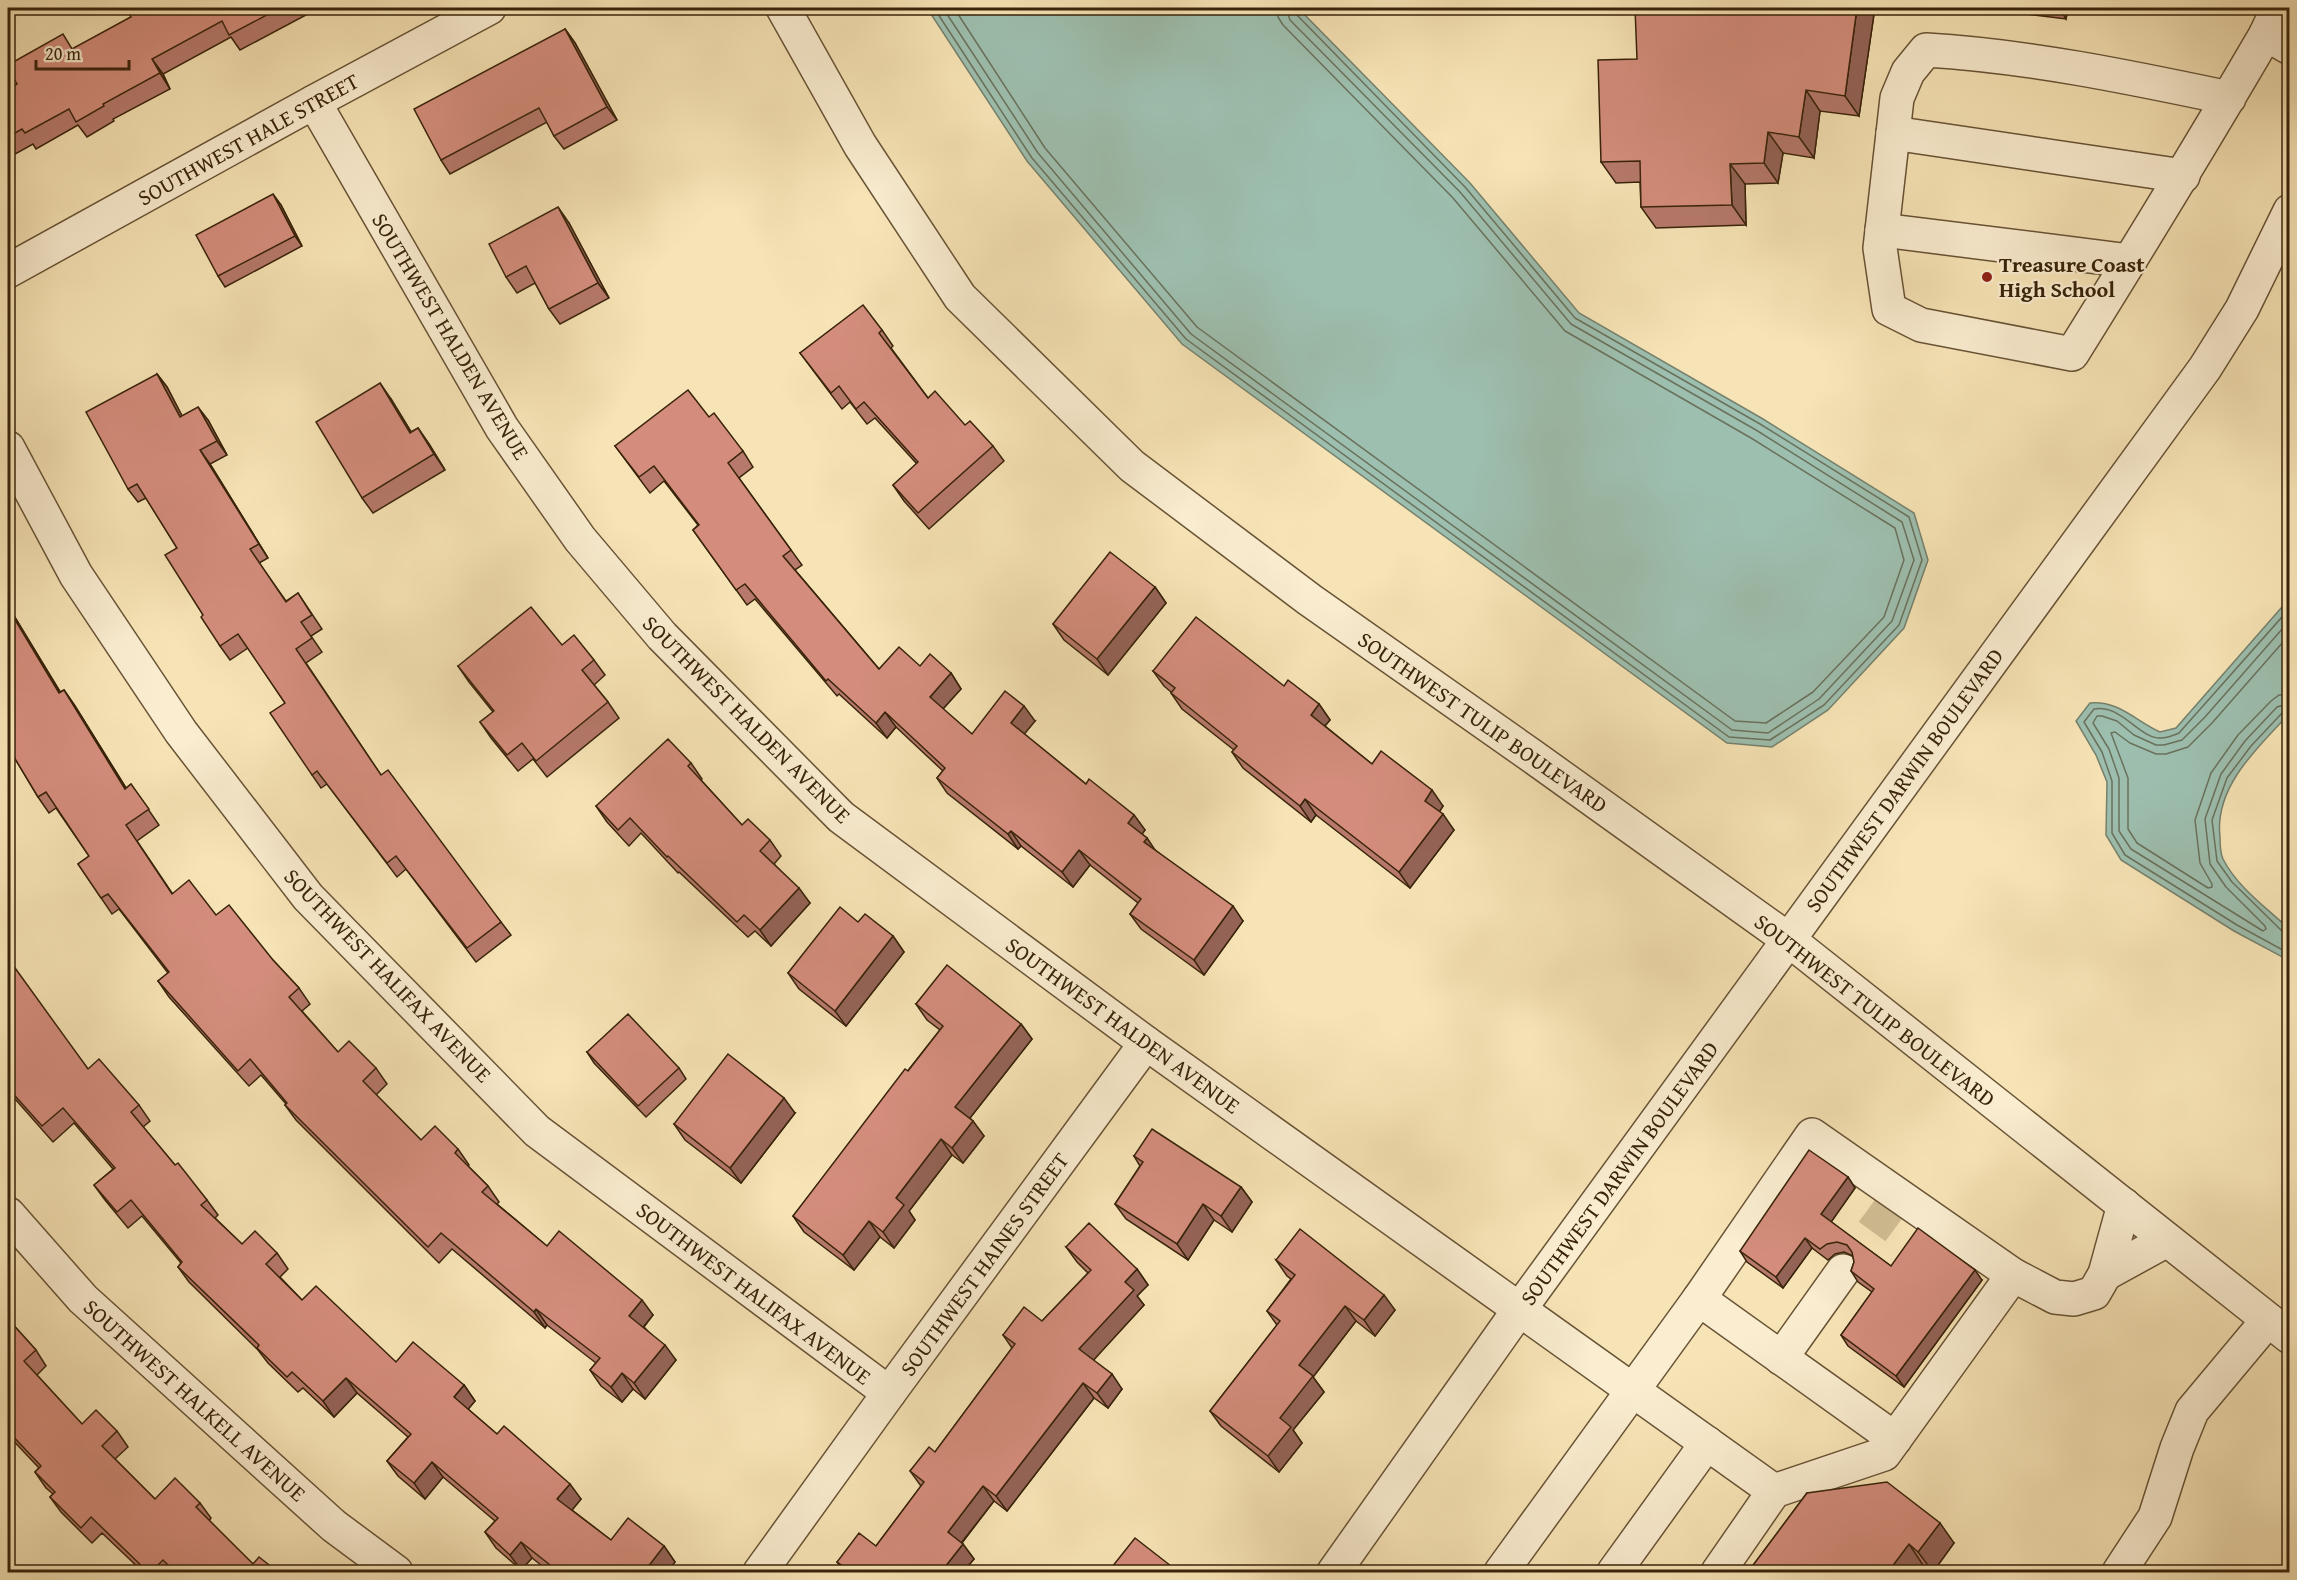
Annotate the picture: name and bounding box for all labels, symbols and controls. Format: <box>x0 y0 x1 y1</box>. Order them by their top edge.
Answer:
scale bar <box>36 33 129 71</box>
text: 20 m <box>45 40 81 67</box>
street label: SOUTHWEST HALE STREET <box>132 65 364 213</box>
street label: SOUTHWEST HALDEN AVENUE <box>364 207 538 465</box>
place label: Treasure Coast High School <box>1999 248 2145 305</box>
marker: Treasure Coast High School <box>1980 270 1994 284</box>
street label: SOUTHWEST HALDEN AVENUE <box>636 608 858 830</box>
street label: SOUTHWEST TULIP BOULEVARD <box>1352 623 1614 821</box>
street label: SOUTHWEST DARWIN BOULEVARD <box>1797 641 2011 919</box>
street label: SOUTHWEST HALIFAX AVENUE <box>277 861 499 1089</box>
street label: SOUTHWEST TULIP BOULEVARD <box>1748 906 2002 1114</box>
street label: SOUTHWEST HALDEN AVENUE <box>999 929 1247 1121</box>
street label: SOUTHWEST DARWIN BOULEVARD <box>1512 1034 1726 1312</box>
street label: SOUTHWEST HAINES STREET <box>892 1146 1076 1382</box>
street label: SOUTHWEST HALIFAX AVENUE <box>630 1194 878 1392</box>
street label: SOUTHWEST HALKELL AVENUE <box>77 1291 313 1509</box>

